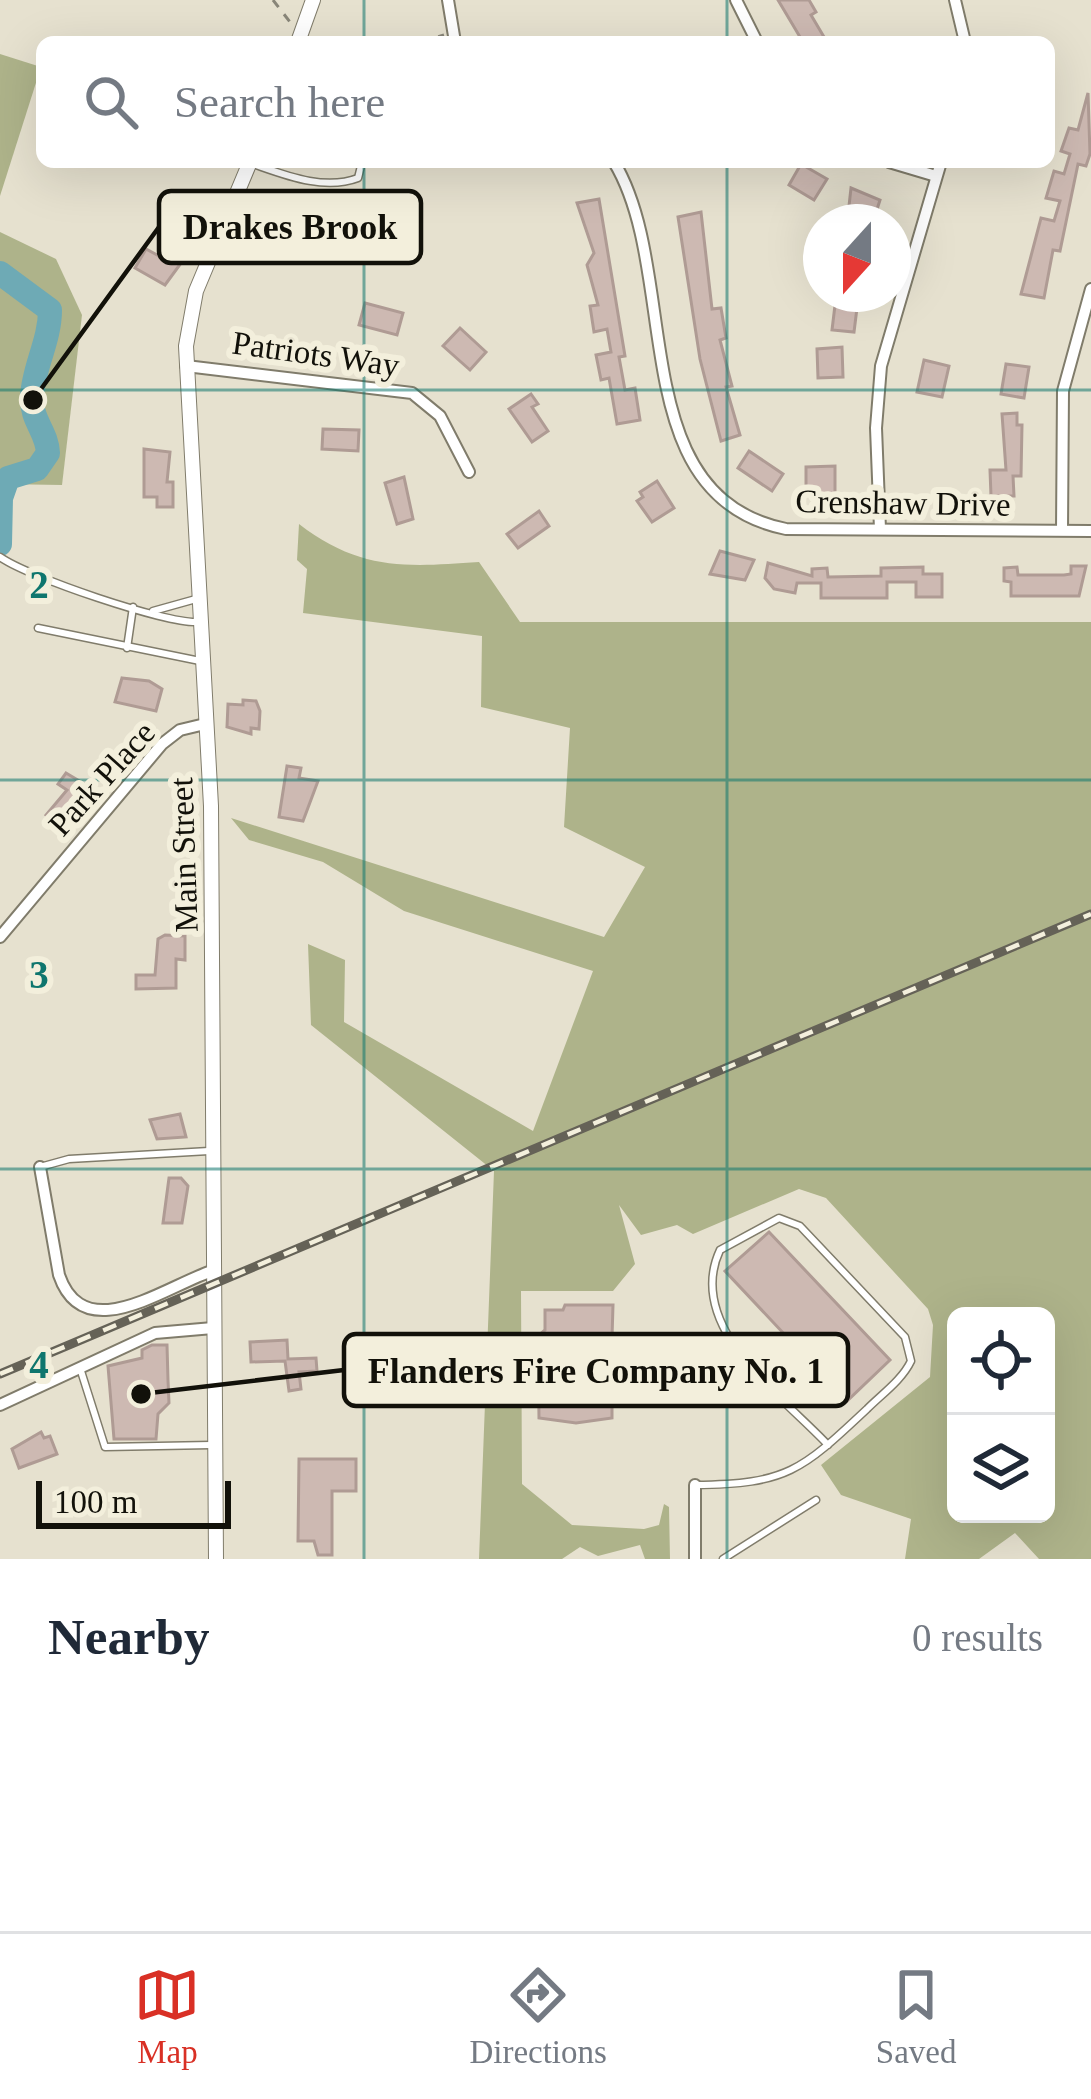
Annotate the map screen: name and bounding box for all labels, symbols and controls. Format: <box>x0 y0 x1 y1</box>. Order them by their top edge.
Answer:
search box <box>36 36 1055 168</box>
icon: search <box>78 69 144 135</box>
text: Search here <box>174 77 385 127</box>
callout: Drakes Brook <box>159 191 421 263</box>
north arrow <box>803 204 911 312</box>
text: Drakes Brook <box>183 207 397 247</box>
street label: Patriots Way <box>230 324 402 384</box>
street label: Crenshaw Drive <box>795 483 1011 523</box>
text: 2 <box>29 563 49 606</box>
street label: Park Place <box>41 715 162 843</box>
street label: Main Street <box>163 777 205 933</box>
text: 3 <box>29 953 49 996</box>
map controls <box>947 1307 1055 1523</box>
button: locate <box>947 1307 1055 1415</box>
callout: Flanders Fire Company No. 1 <box>344 1334 848 1406</box>
text: 4 <box>29 1343 49 1386</box>
text: Flanders Fire Company No. 1 <box>368 1351 824 1391</box>
button: layers <box>947 1415 1055 1523</box>
scale bar <box>36 1475 231 1528</box>
text: 100 m <box>54 1484 137 1520</box>
text: Nearby <box>48 1609 209 1665</box>
text: 0 results <box>912 1616 1043 1659</box>
tab: Map <box>134 1962 200 2071</box>
tab: Directions <box>469 1962 607 2071</box>
tab: Saved <box>876 1962 957 2071</box>

